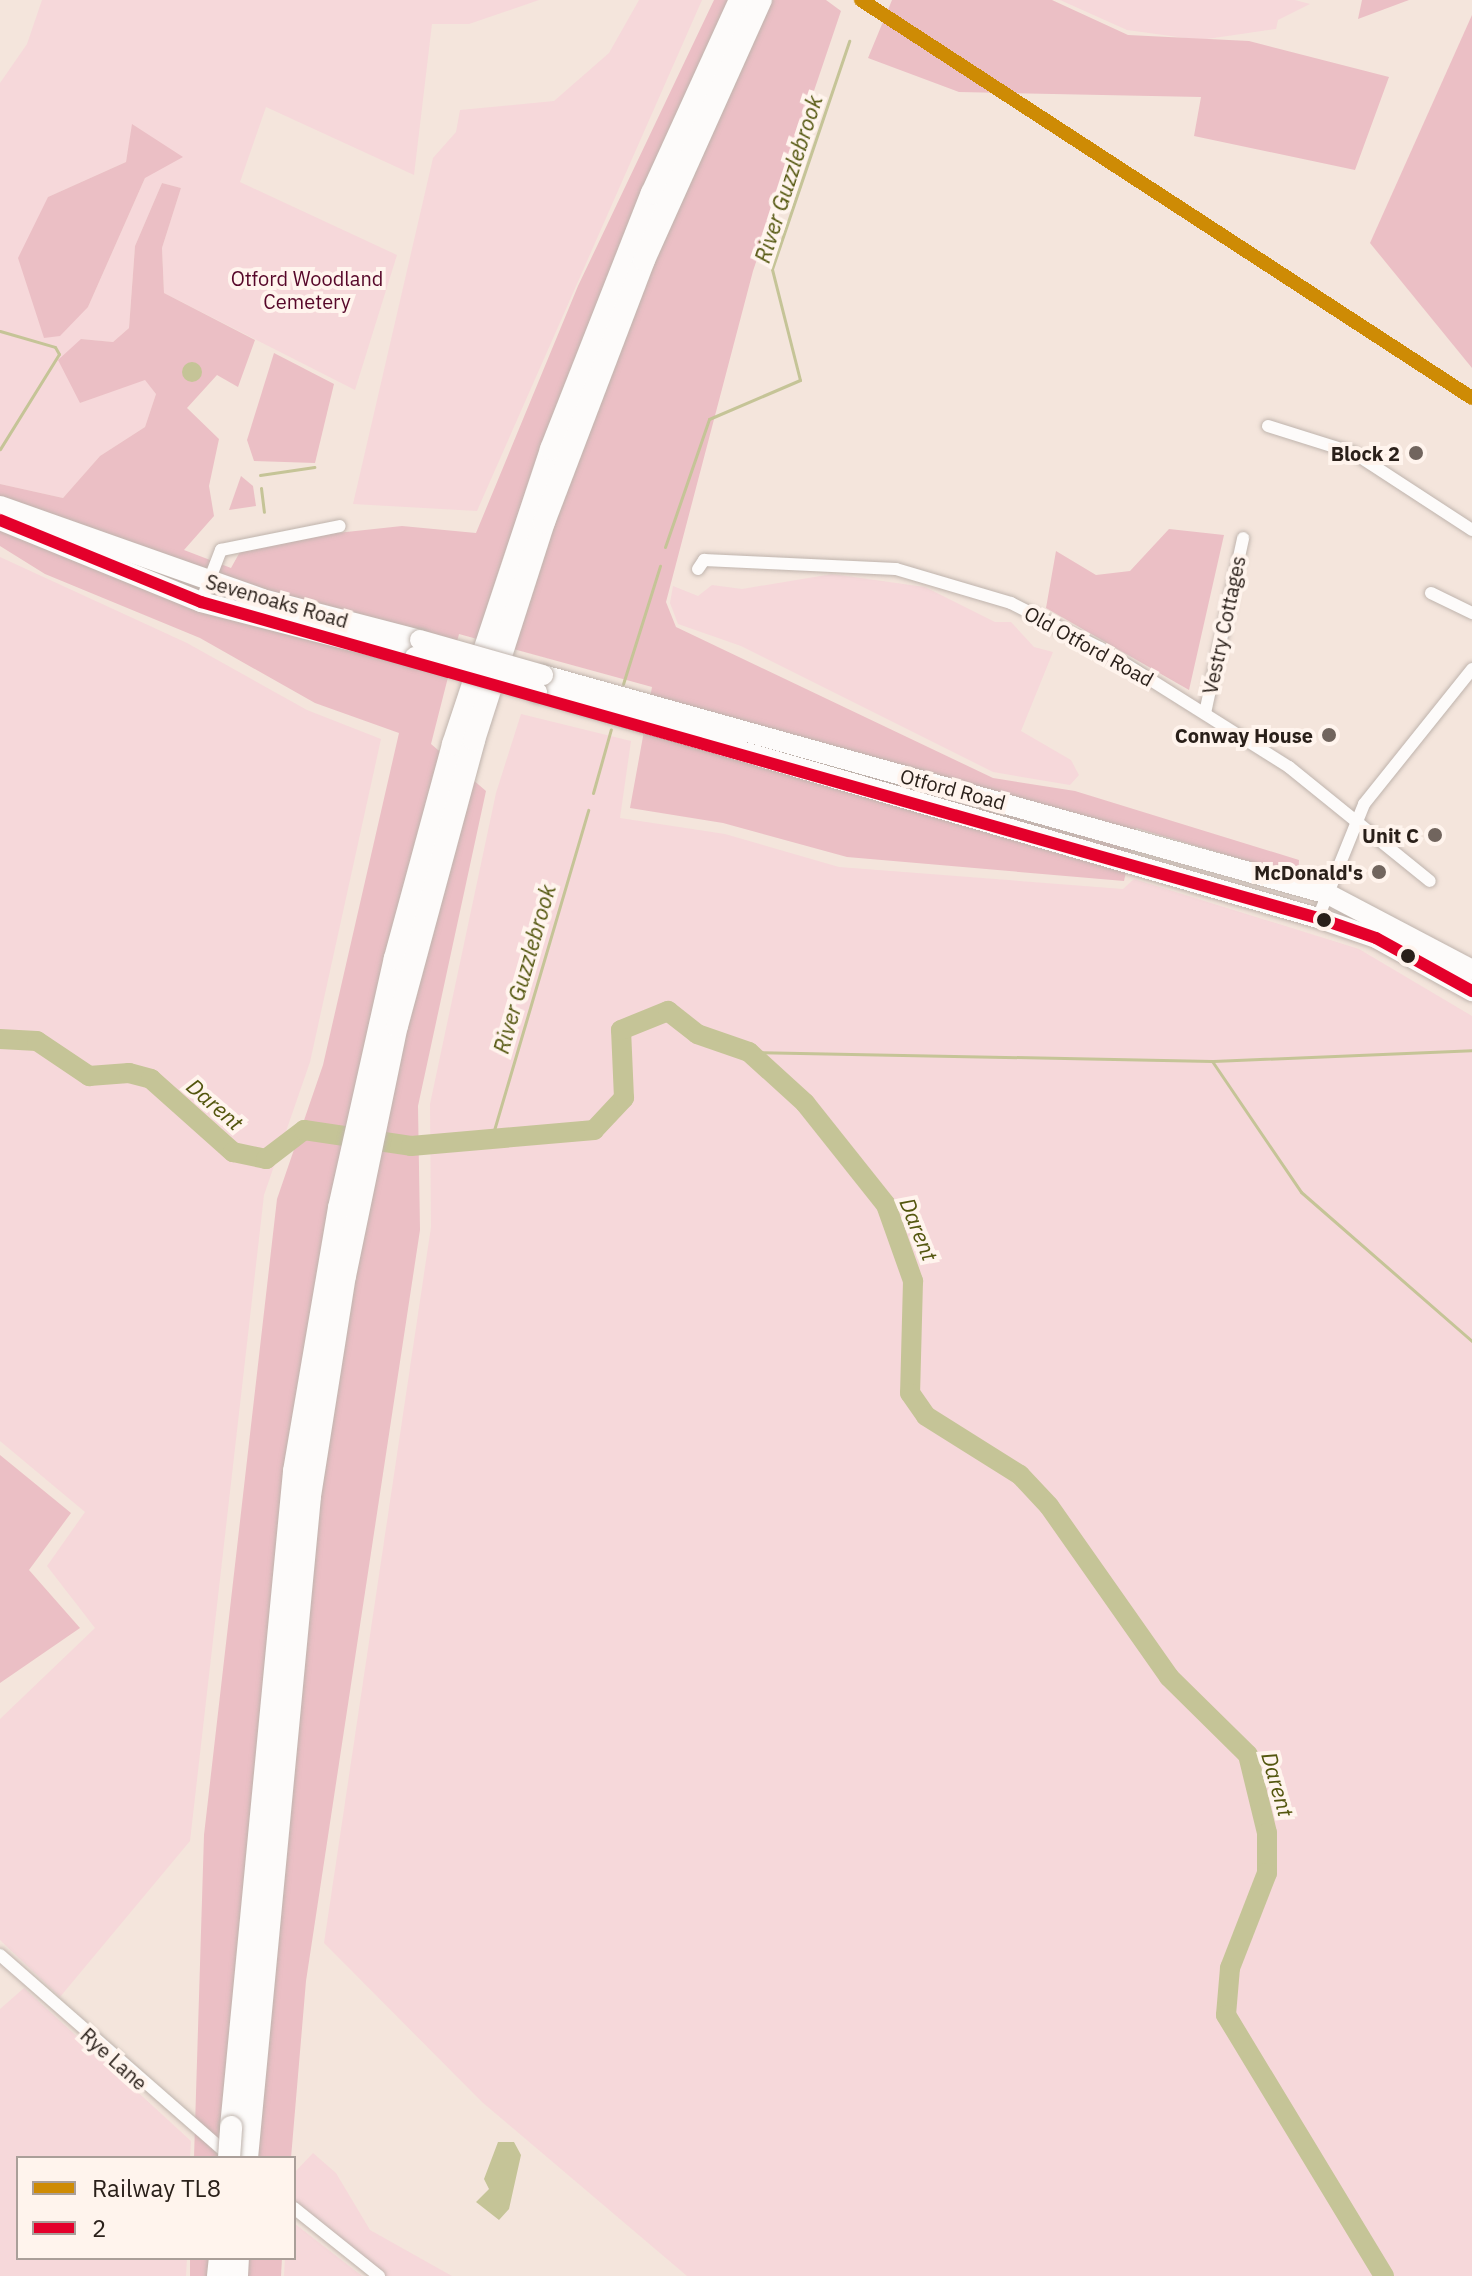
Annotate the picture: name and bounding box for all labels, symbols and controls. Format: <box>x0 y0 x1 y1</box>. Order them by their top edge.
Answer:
water label: River Guzzlebrook <box>749 92 827 266</box>
park label: Otford Woodland Cemetery <box>231 266 383 313</box>
place label: Block 2 <box>1331 441 1400 465</box>
marker: Block 2 <box>1407 444 1425 462</box>
street label: Vestry Cottages <box>1198 554 1250 696</box>
street label: Sevenoaks Road <box>203 569 351 633</box>
street label: Old Otford Road <box>1020 601 1158 691</box>
place label: Conway House <box>1175 723 1313 747</box>
marker: Conway House <box>1320 726 1338 744</box>
street label: Otford Road <box>898 763 1008 815</box>
place label: Unit C <box>1362 823 1419 847</box>
marker: Unit C <box>1426 826 1444 844</box>
place label: McDonald's <box>1254 860 1363 884</box>
marker: McDonald's <box>1370 863 1388 881</box>
water label: River Guzzlebrook <box>487 882 561 1056</box>
unlabelled marker <box>1316 912 1332 928</box>
unlabelled marker <box>1400 948 1416 964</box>
water label: Darent <box>182 1072 248 1136</box>
water label: Darent <box>894 1194 944 1264</box>
water label: Darent <box>1256 1749 1300 1819</box>
street label: Rye Lane <box>76 2023 152 2095</box>
legend <box>16 2156 296 2260</box>
text: Railway TL8 <box>92 2172 221 2204</box>
text: 2 <box>92 2212 106 2244</box>

